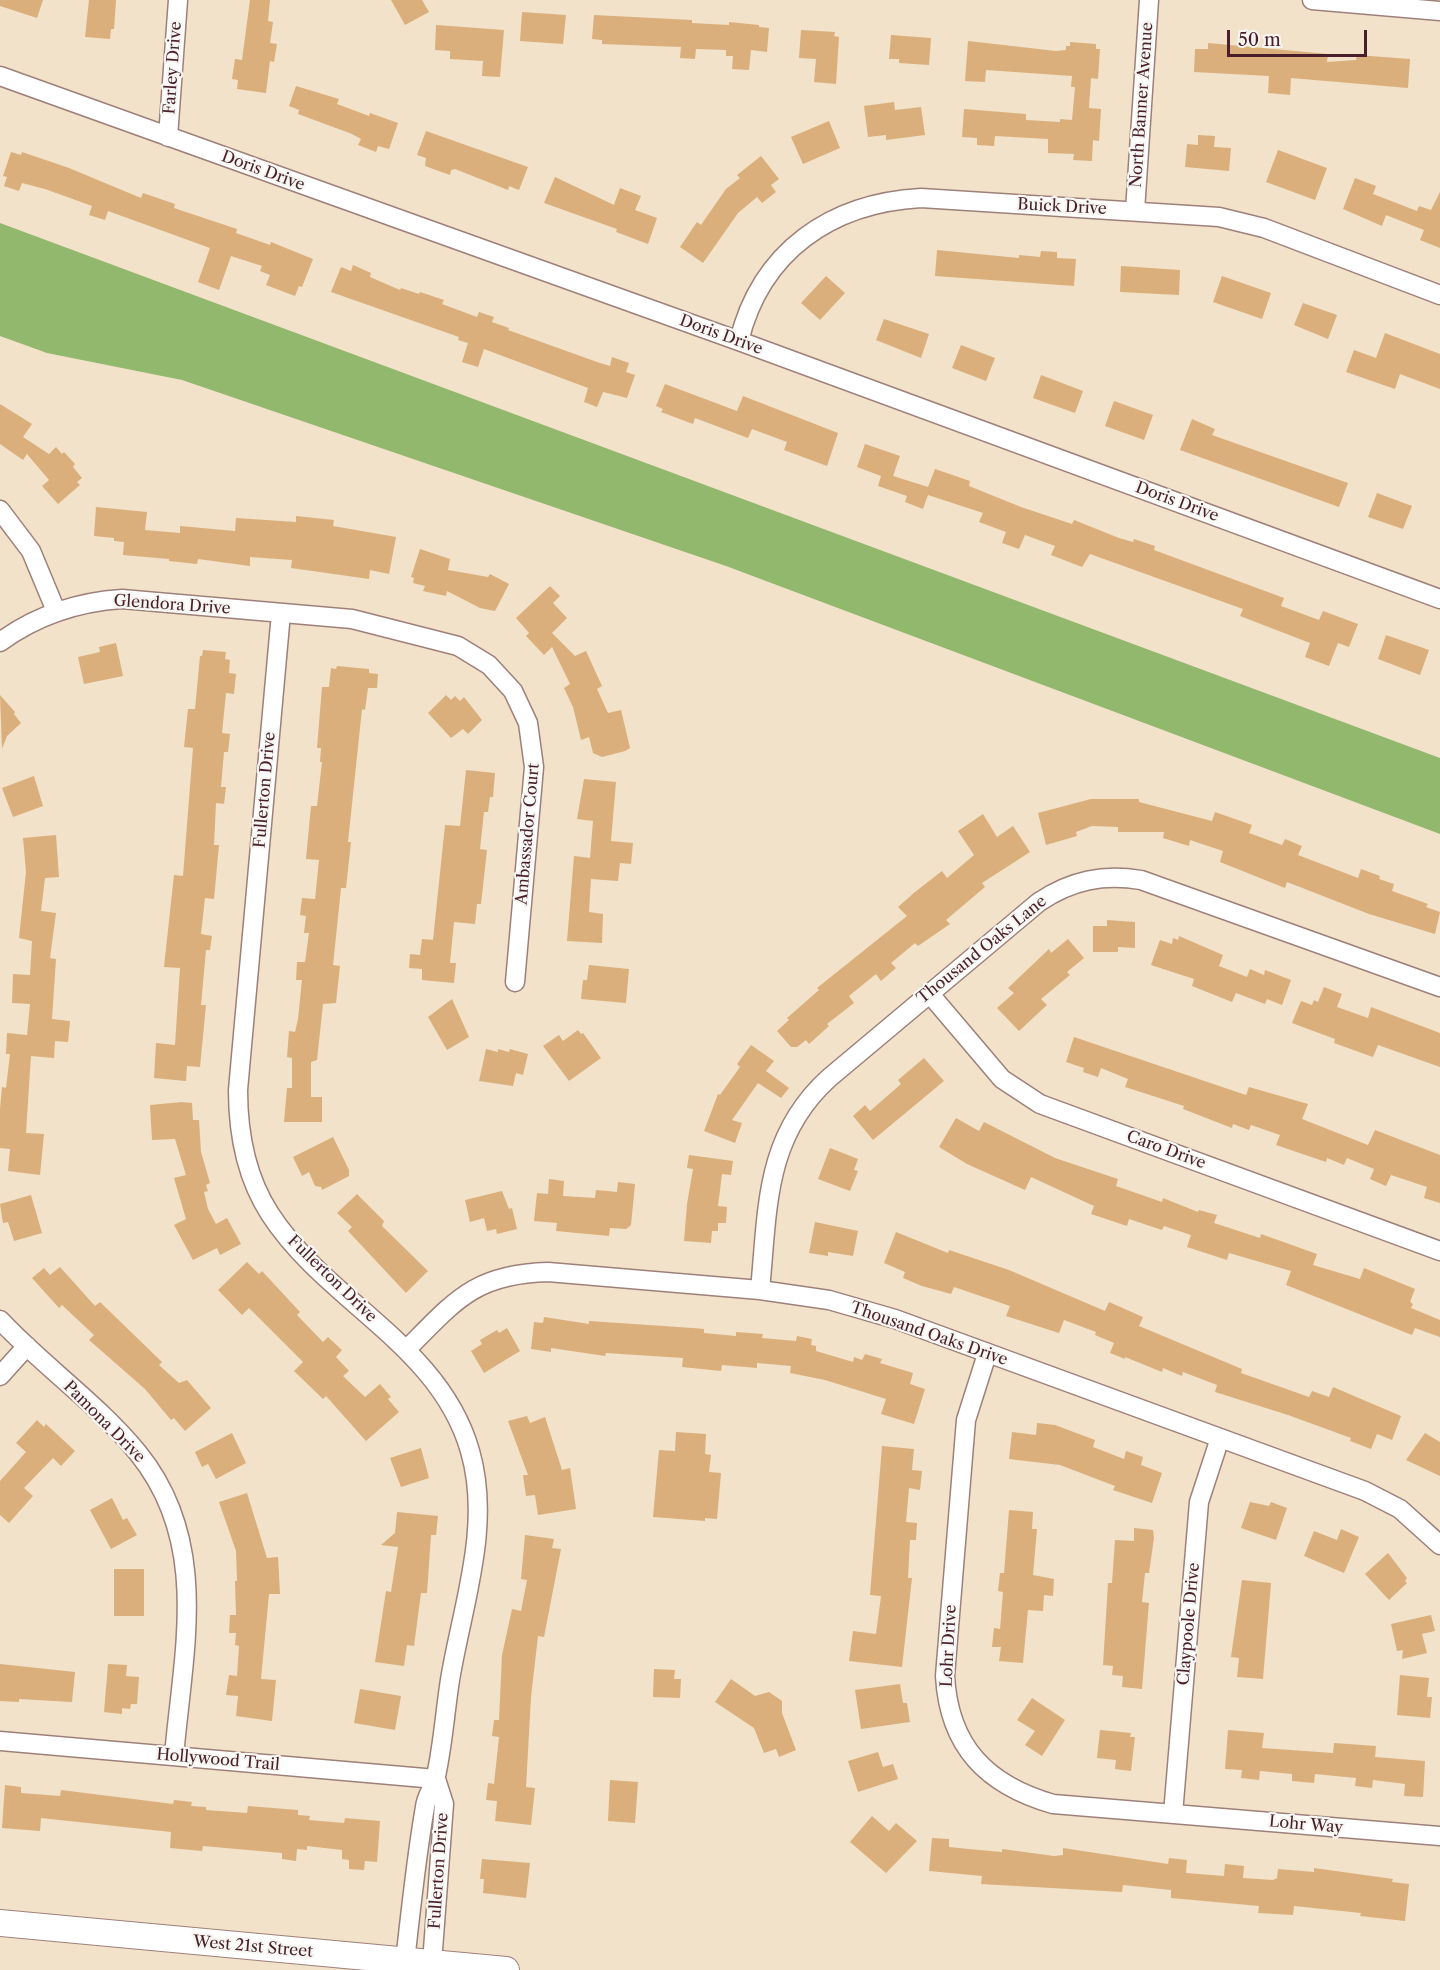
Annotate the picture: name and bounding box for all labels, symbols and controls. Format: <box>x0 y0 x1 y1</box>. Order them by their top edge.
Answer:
scale bar <box>1230 18 1370 56</box>
street label: Farley Drive <box>160 21 186 115</box>
street label: North Banner Avenue <box>1127 22 1157 188</box>
text: 50 m <box>1238 29 1281 51</box>
street label: Doris Drive <box>219 147 307 195</box>
street label: Buick Drive <box>1017 195 1107 219</box>
street label: Doris Drive <box>677 311 765 359</box>
street label: Doris Drive <box>1133 478 1221 526</box>
street label: Glendora Drive <box>113 591 231 619</box>
street label: Fullerton Drive <box>250 731 280 849</box>
street label: Ambassador Court <box>512 762 544 906</box>
street label: Thousand Oaks Lane <box>913 892 1051 1008</box>
street label: Caro Drive <box>1124 1127 1208 1173</box>
street label: Fullerton Drive <box>283 1232 381 1326</box>
street label: Thousand Oaks Drive <box>848 1298 1010 1370</box>
street label: Pamona Drive <box>59 1377 149 1467</box>
street label: Claypoole Drive <box>1174 1562 1204 1686</box>
street label: Lohr Drive <box>937 1604 961 1688</box>
street label: Hollywood Trail <box>156 1745 280 1775</box>
street label: Fullerton Drive <box>425 1812 453 1930</box>
street label: Lohr Way <box>1268 1812 1344 1838</box>
street label: West 21st Street <box>192 1932 314 1962</box>

